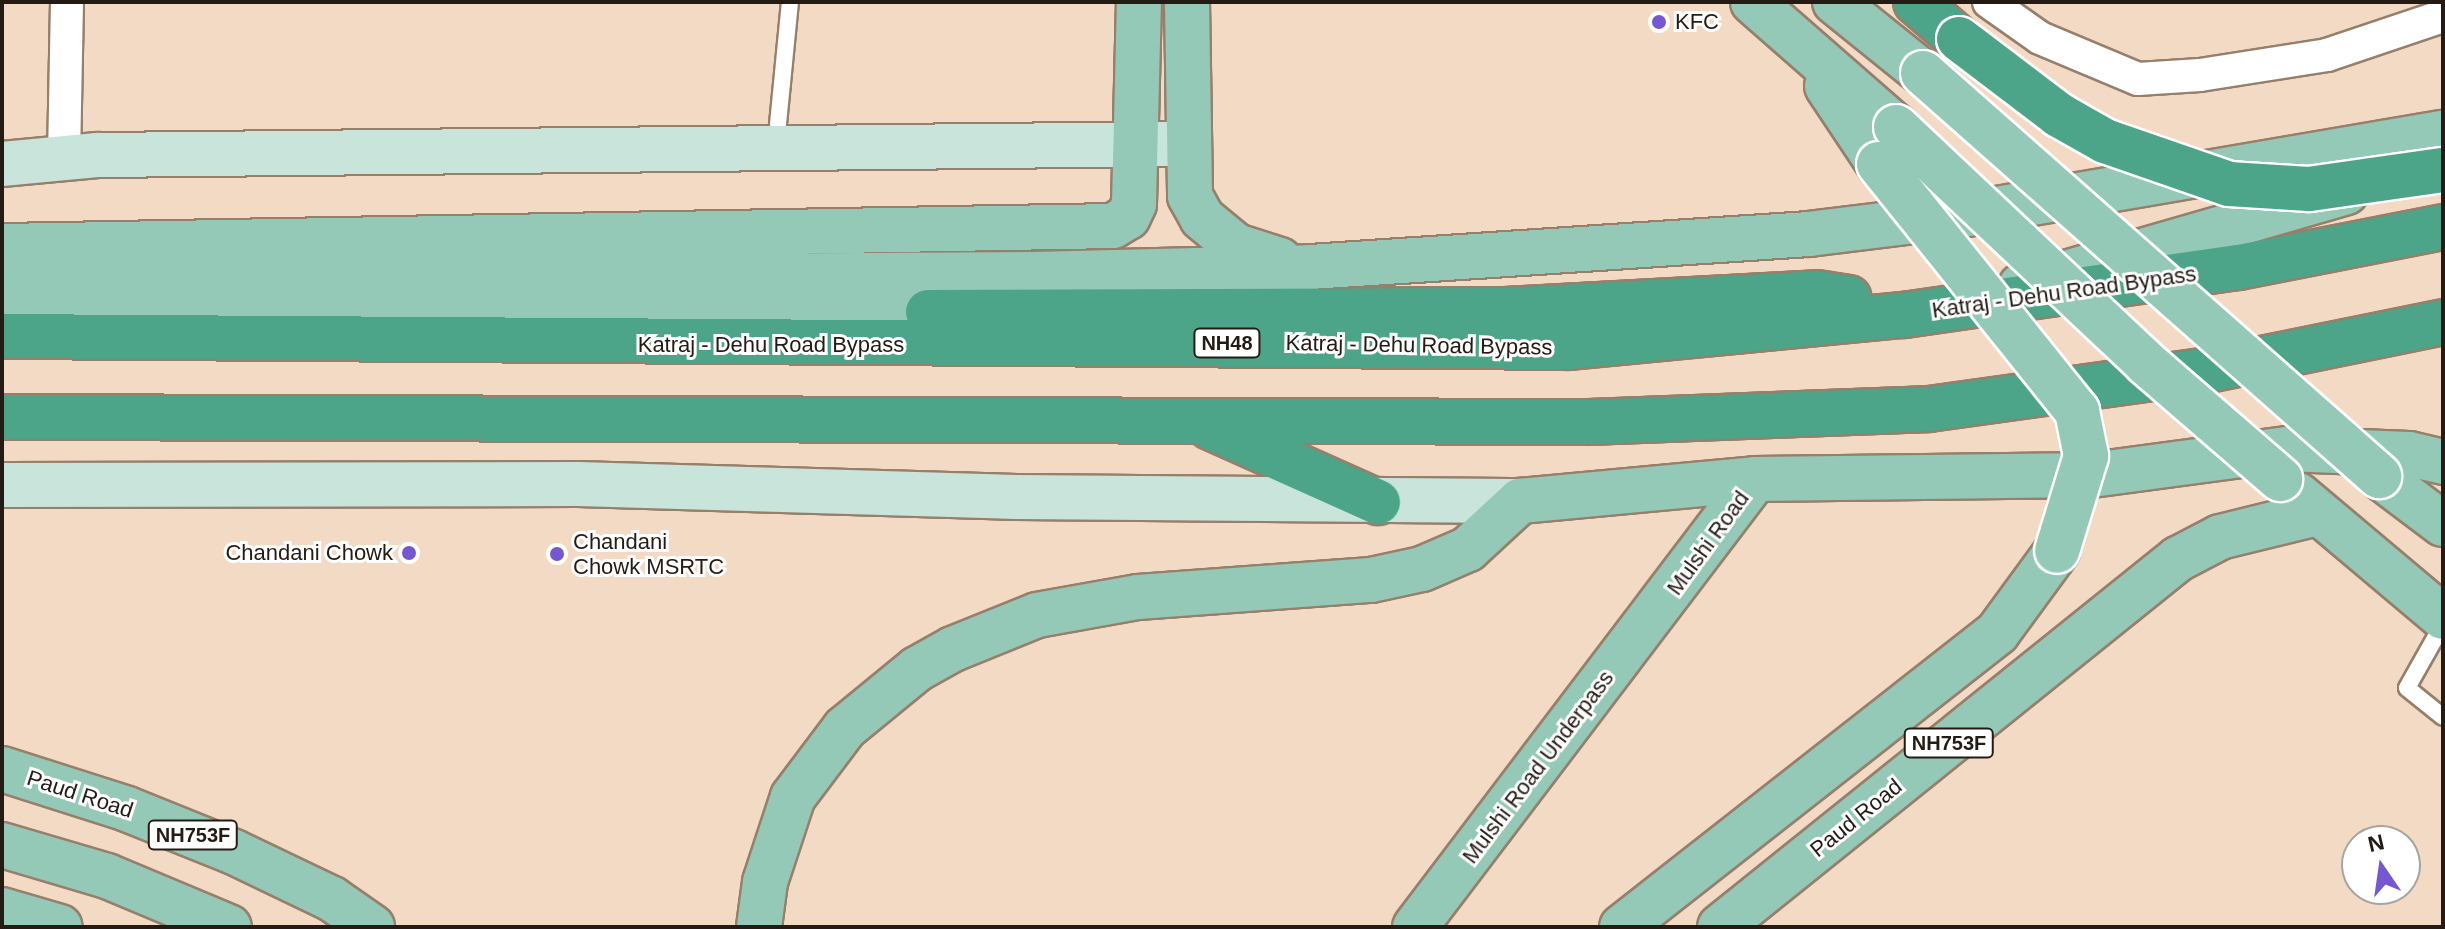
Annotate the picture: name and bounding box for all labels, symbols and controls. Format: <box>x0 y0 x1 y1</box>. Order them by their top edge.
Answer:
place label: KFC <box>1675 9 1719 35</box>
marker: KFC <box>1650 13 1668 31</box>
street label: Katraj - Dehu Road Bypass <box>1930 260 2198 324</box>
road number: NH48 <box>1193 327 1261 359</box>
street label: Katraj - Dehu Road Bypass <box>1286 329 1552 361</box>
street label: Katraj - Dehu Road Bypass <box>638 332 904 358</box>
street label: Mulshi Road <box>1661 486 1755 600</box>
place label: Chandani Chowk MSRTC <box>573 528 724 580</box>
place label: Chandani Chowk <box>225 540 393 566</box>
marker: Chandani Chowk <box>400 544 418 562</box>
marker: Chandani Chowk MSRTC <box>548 545 566 563</box>
street label: Mulshi Road Underpass <box>1457 665 1619 869</box>
road number: NH753F <box>1903 727 1995 759</box>
street label: Paud Road <box>24 764 136 824</box>
street label: Paud Road <box>1805 773 1907 863</box>
road number: NH753F <box>147 819 239 851</box>
north arrow <box>2341 825 2421 905</box>
text: N <box>2365 829 2386 857</box>

